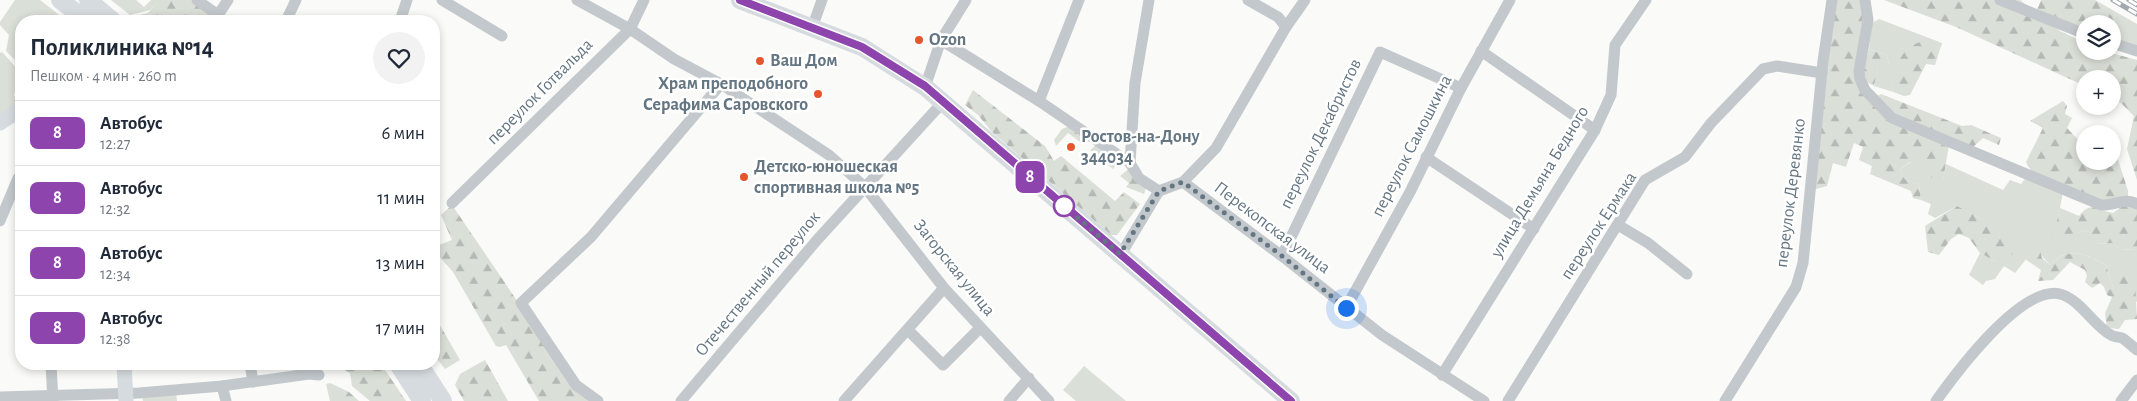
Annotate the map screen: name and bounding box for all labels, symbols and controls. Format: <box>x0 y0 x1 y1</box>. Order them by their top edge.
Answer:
map controls <box>2076 15 2121 170</box>
button: layers <box>2076 15 2121 60</box>
place label: Ozon <box>929 31 966 49</box>
button: heart <box>373 32 425 84</box>
marker: Ozon <box>913 34 925 46</box>
text: Поликлиника №14 <box>30 36 214 60</box>
street label: переулок Готвальда <box>484 36 596 148</box>
place label: Ваш Дом <box>770 52 838 70</box>
marker: Ваш Дом <box>754 55 766 67</box>
street label: переулок Декабристов <box>1276 56 1365 212</box>
text: Пешком · 4 мин · 260 m <box>30 68 177 84</box>
button: + <box>2076 70 2121 115</box>
street label: переулок Самошкина <box>1368 72 1456 220</box>
place label: Храм преподобного Серафима Саровского <box>643 75 808 114</box>
marker: Храм преподобного Серафима Саровского <box>812 88 824 100</box>
street label: улица Демьяна Бедного <box>1487 103 1592 262</box>
text: Автобус <box>100 114 163 133</box>
street label: переулок Деревянко <box>1773 117 1809 269</box>
text: 8 <box>53 124 62 142</box>
text: 6 мин <box>381 124 425 143</box>
button: − <box>2076 125 2121 170</box>
place label: Ростов-на-Дону 344034 <box>1081 128 1201 167</box>
text: 12:27 <box>100 136 130 152</box>
marker: Ростов-на-Дону 344034 <box>1065 141 1077 153</box>
place label: Детско-юношеская спортивная школа №5 <box>754 158 919 197</box>
line badge: 8 <box>1014 161 1046 193</box>
text: 8 <box>1026 168 1034 186</box>
street label: переулок Ермака <box>1558 169 1640 283</box>
marker: Детско-юношеская спортивная школа №5 <box>738 171 750 183</box>
text: Автобус <box>100 179 163 198</box>
street label: Перекопская улица <box>1211 179 1333 277</box>
text: 8 <box>53 189 62 207</box>
text: 11 мин <box>377 189 425 208</box>
unlabelled marker <box>1053 195 1075 217</box>
text: 12:32 <box>100 201 130 217</box>
street label: Отечественный переулок <box>692 207 824 360</box>
street label: Загорская улица <box>910 216 998 320</box>
text: Автобус <box>100 244 163 263</box>
text: 8 <box>53 254 62 272</box>
text: 13 мин <box>376 254 425 273</box>
text: 12:34 <box>100 266 131 282</box>
your location <box>1334 296 1359 321</box>
text: Автобус <box>100 309 163 328</box>
text: 8 <box>53 319 62 337</box>
text: 17 мин <box>376 319 425 338</box>
text: 12:38 <box>100 331 131 347</box>

